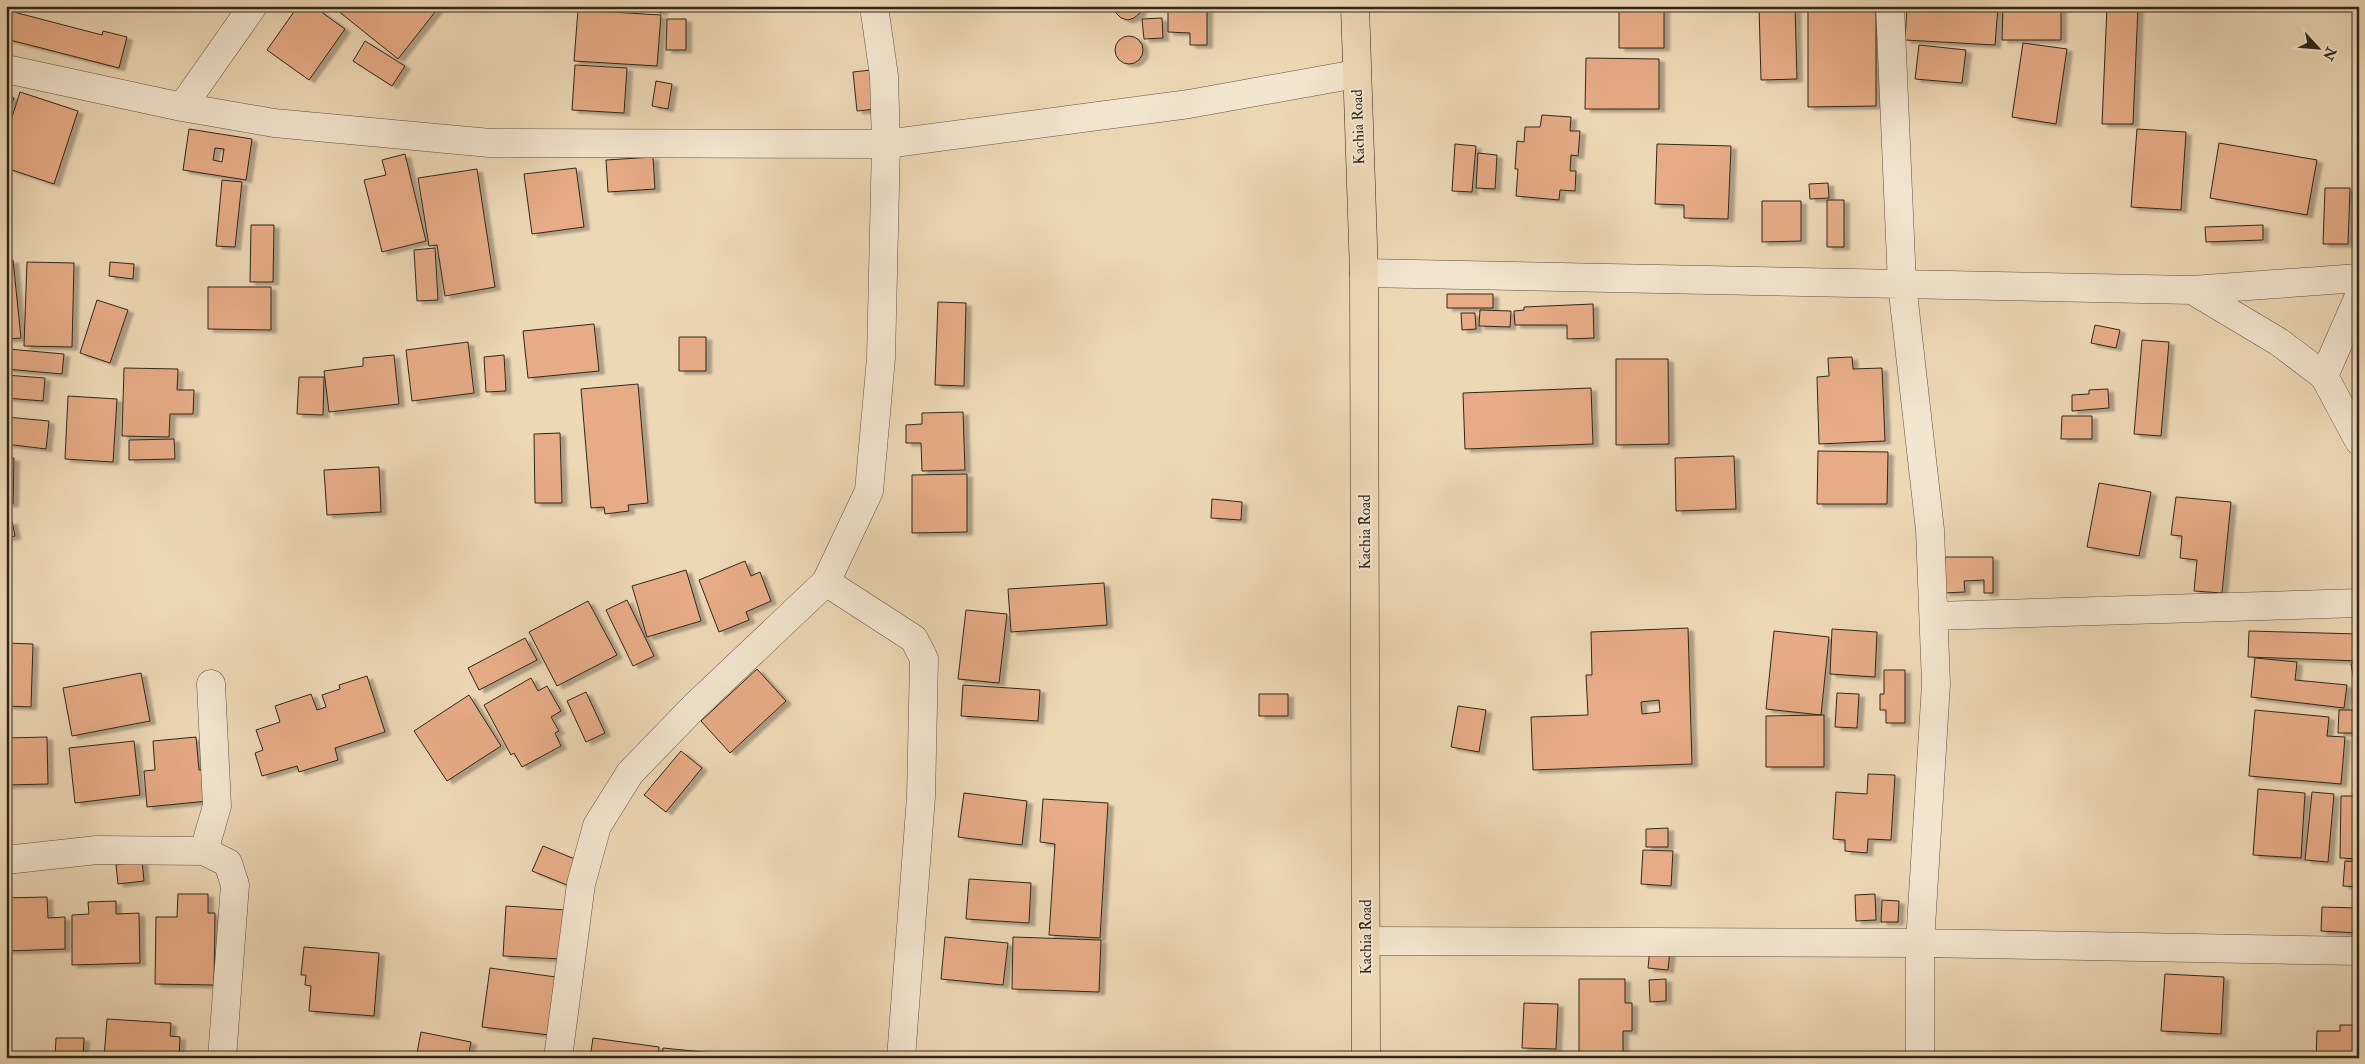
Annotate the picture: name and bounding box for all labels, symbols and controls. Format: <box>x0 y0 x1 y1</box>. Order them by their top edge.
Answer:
north arrow <box>2292 22 2342 72</box>
text: N <box>2319 43 2340 63</box>
street label: Kachia Road <box>1348 88 1369 165</box>
street label: Kachia Road <box>1356 494 1375 570</box>
street label: Kachia Road <box>1357 899 1376 975</box>

